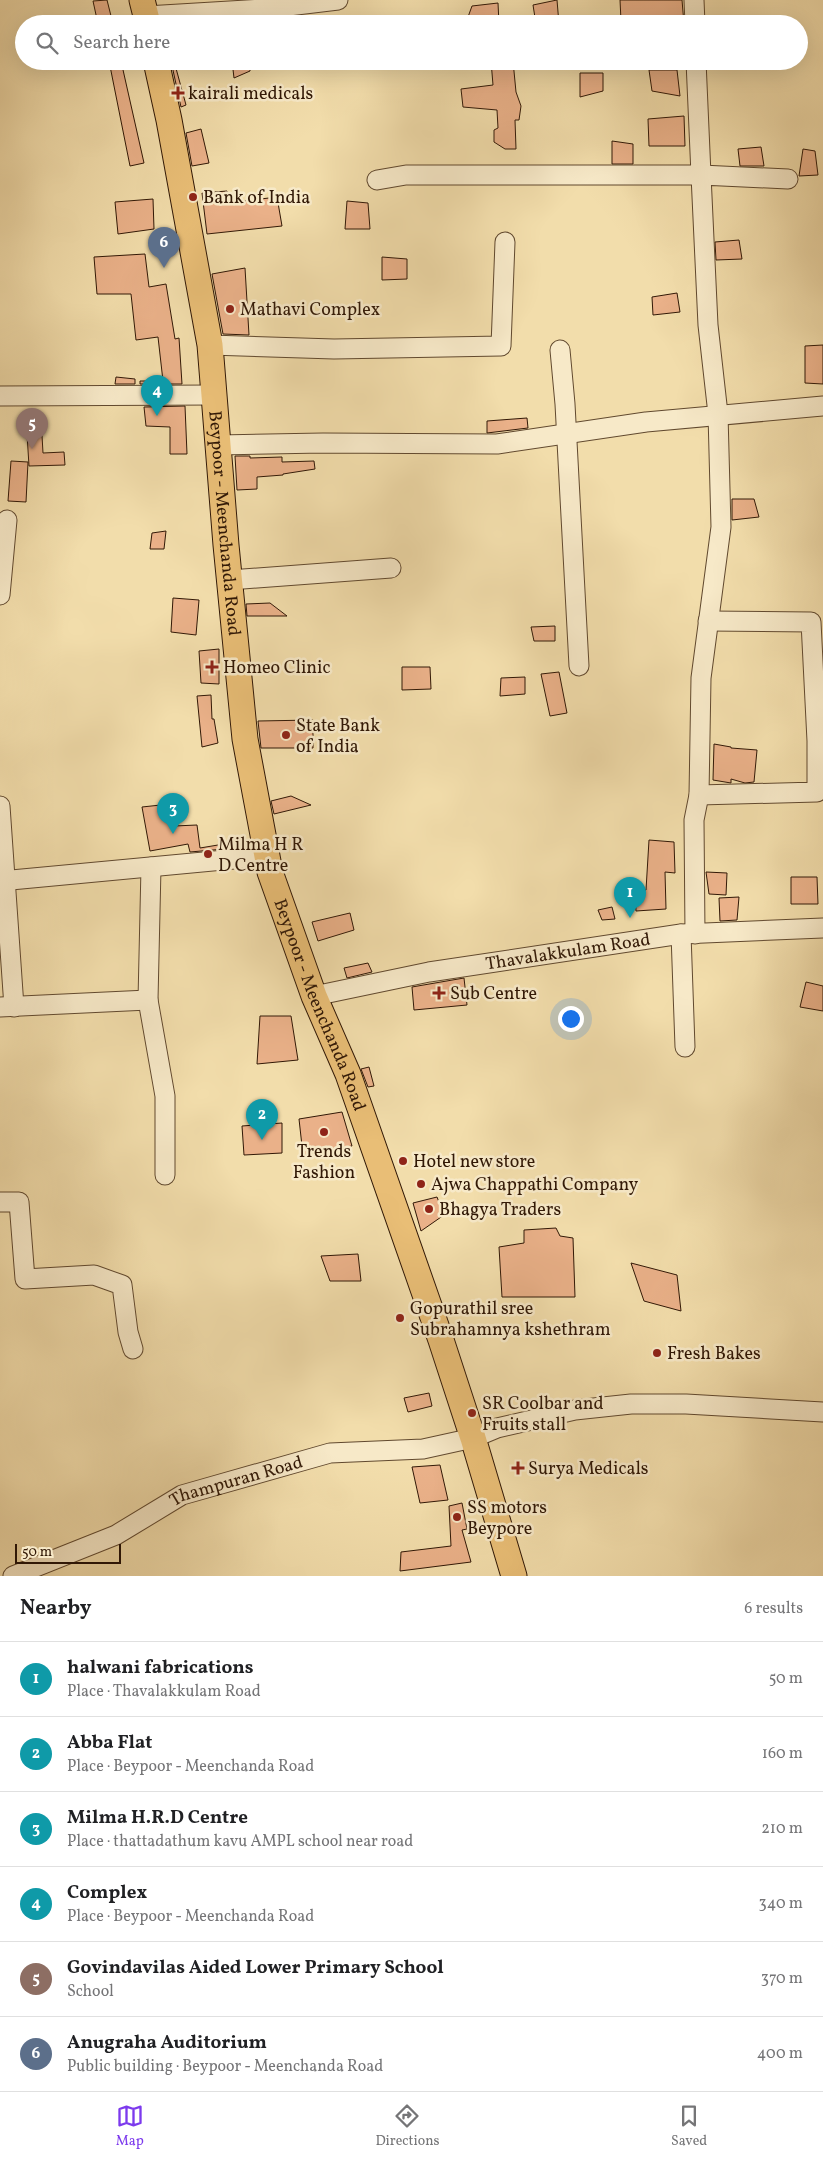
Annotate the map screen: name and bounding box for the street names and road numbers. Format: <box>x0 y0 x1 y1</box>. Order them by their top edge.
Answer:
street label: Beypoor - Meenchanda Road <box>201 410 246 637</box>
street label: Beypoor - Meenchanda Road <box>266 896 371 1115</box>
street label: Thavalakkulam Road <box>484 928 652 977</box>
street label: Thampuran Road <box>165 1450 306 1514</box>

